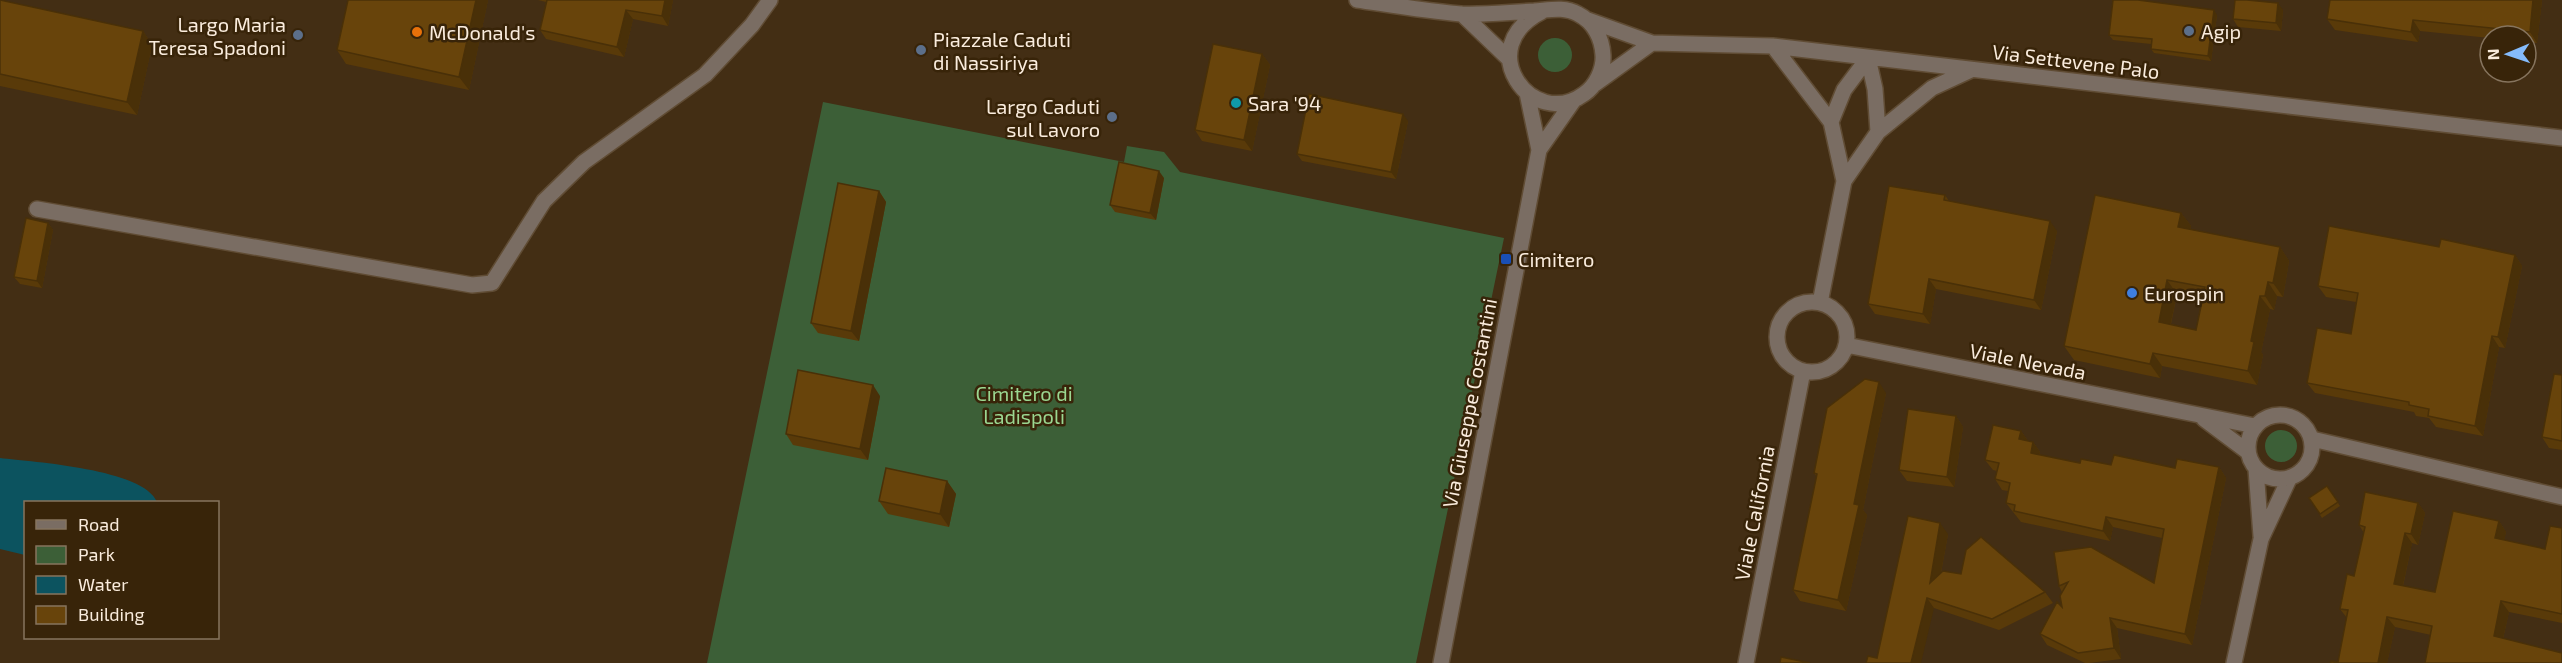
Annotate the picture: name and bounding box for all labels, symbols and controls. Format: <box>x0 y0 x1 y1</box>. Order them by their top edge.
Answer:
place label: Largo Maria Teresa Spadoni <box>149 12 286 59</box>
place label: Agip <box>2201 19 2241 43</box>
place label: McDonald's <box>429 20 535 44</box>
marker: Agip <box>2182 24 2196 38</box>
north arrow <box>2478 24 2538 84</box>
marker: McDonald's <box>410 25 424 39</box>
place label: Piazzale Caduti di Nassiriya <box>933 27 1071 74</box>
marker: Largo Maria Teresa Spadoni <box>291 28 305 42</box>
street label: Via Settevene Palo <box>1991 39 2161 83</box>
marker: Piazzale Caduti di Nassiriya <box>914 43 928 57</box>
text: N <box>2483 48 2502 61</box>
place label: Sara '94 <box>1248 91 1321 115</box>
place label: Largo Caduti sul Lavoro <box>986 94 1100 141</box>
marker: Sara '94 <box>1229 96 1243 110</box>
marker: Largo Caduti sul Lavoro <box>1105 110 1119 124</box>
place label: Cimitero <box>1518 247 1594 271</box>
marker: Cimitero <box>1499 252 1513 266</box>
place label: Eurospin <box>2144 281 2224 305</box>
marker: Eurospin <box>2125 286 2139 300</box>
street label: Via Giuseppe Costantini <box>1437 296 1501 510</box>
street label: Viale Nevada <box>1968 338 2088 384</box>
park label: Cimitero di Ladispoli <box>975 381 1073 428</box>
street label: Viale California <box>1729 444 1779 582</box>
legend <box>24 501 219 639</box>
text: Road <box>78 513 119 535</box>
text: Park <box>78 543 115 565</box>
text: Water <box>78 573 128 595</box>
text: Building <box>78 603 145 625</box>

